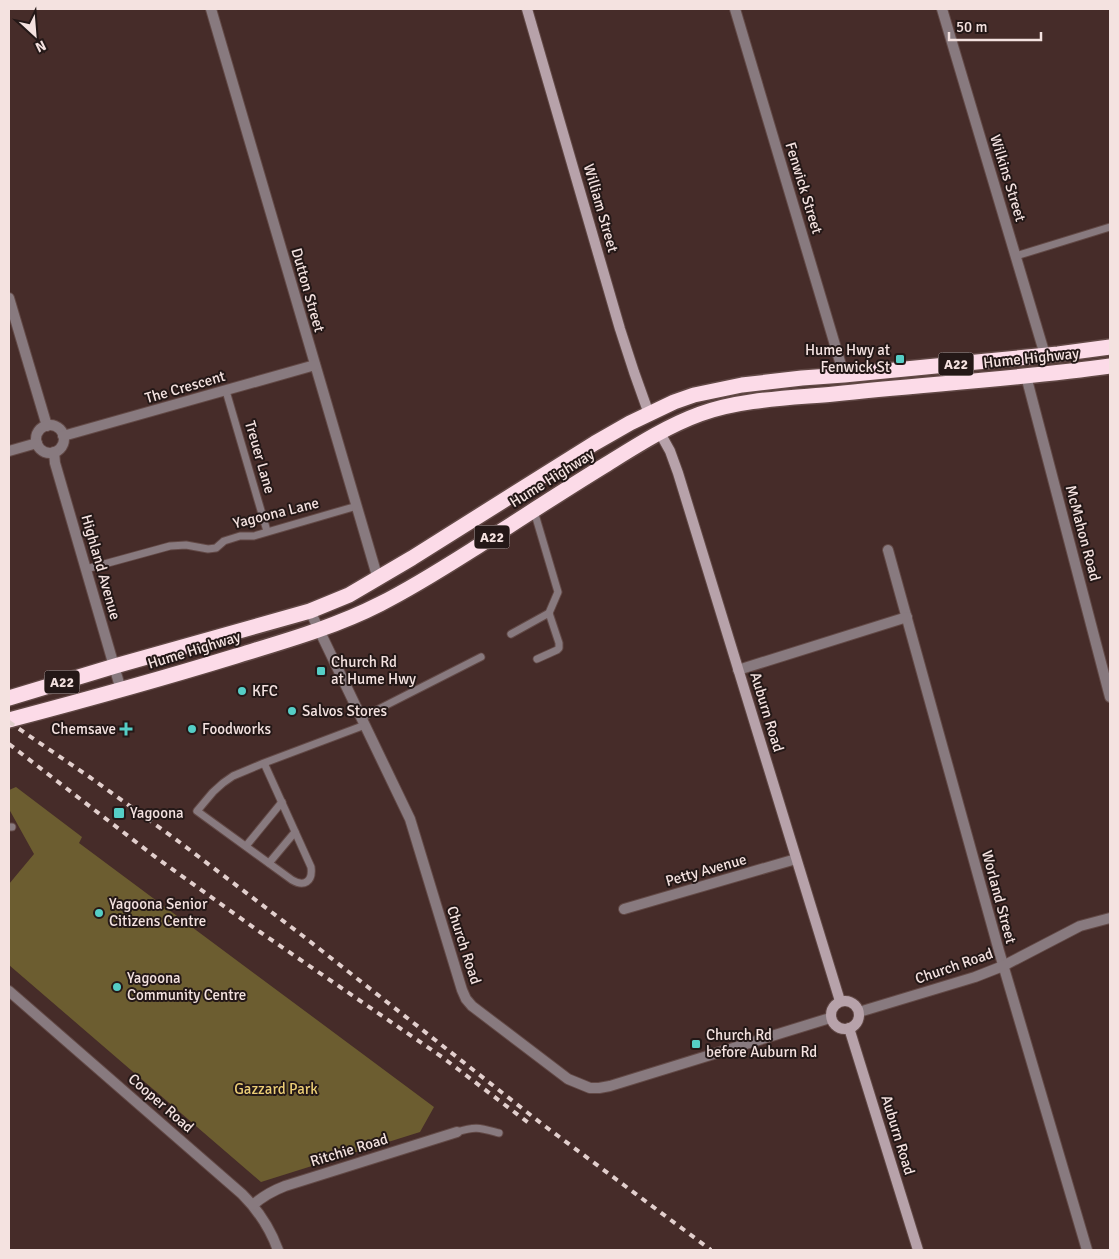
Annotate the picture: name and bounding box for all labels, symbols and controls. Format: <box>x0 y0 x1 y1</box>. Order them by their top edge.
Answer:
north arrow <box>10 10 60 60</box>
scale bar <box>949 10 1042 42</box>
text: 50 m <box>956 18 987 36</box>
text: N <box>32 36 49 56</box>
street label: Wilkins Street <box>986 132 1030 224</box>
street label: Fenwick Street <box>782 140 826 236</box>
street label: William Street <box>580 162 622 254</box>
street label: Dutton Street <box>287 246 329 334</box>
place label: Hume Hwy at Fenwick St <box>805 341 890 376</box>
street label: Hume Highway <box>982 344 1080 372</box>
road number: A22 <box>938 352 974 376</box>
marker: Hume Hwy at Fenwick St <box>894 353 906 365</box>
street label: The Crescent <box>143 367 227 407</box>
street label: Treuer Lane <box>241 419 279 495</box>
street label: Hume Highway <box>506 445 598 511</box>
street label: McMahon Road <box>1062 483 1104 583</box>
street label: Yagoona Lane <box>231 494 321 532</box>
street label: Highland Avenue <box>77 512 125 622</box>
road number: A22 <box>474 526 510 548</box>
street label: Hume Highway <box>145 627 243 673</box>
place label: Church Rd at Hume Hwy <box>331 653 416 688</box>
marker: Church Rd at Hume Hwy <box>315 665 327 677</box>
road number: A22 <box>44 670 80 694</box>
street label: Auburn Road <box>746 670 788 754</box>
place label: KFC <box>252 682 278 700</box>
marker: KFC <box>236 685 248 697</box>
place label: Salvos Stores <box>302 702 387 720</box>
marker: Salvos Stores <box>286 705 298 717</box>
place label: Chemsave <box>51 720 116 738</box>
place label: Foodworks <box>202 720 271 738</box>
marker: Chemsave <box>120 723 132 735</box>
marker: Foodworks <box>186 723 198 735</box>
place label: Yagoona <box>130 804 184 822</box>
marker: Yagoona <box>112 806 126 820</box>
street label: Worland Street <box>978 848 1020 946</box>
street label: Petty Avenue <box>663 850 749 890</box>
place label: Yagoona Senior Citizens Centre <box>109 895 208 930</box>
street label: Church Road <box>443 904 485 986</box>
marker: Yagoona Senior Citizens Centre <box>93 907 105 919</box>
street label: Church Road <box>913 944 995 988</box>
place label: Yagoona Community Centre <box>127 969 246 1004</box>
marker: Yagoona Community Centre <box>111 981 123 993</box>
place label: Church Rd before Auburn Rd <box>706 1026 817 1061</box>
marker: Church Rd before Auburn Rd <box>690 1038 702 1050</box>
street label: Cooper Road <box>125 1070 197 1136</box>
park label: Gazzard Park <box>234 1080 318 1098</box>
street label: Auburn Road <box>877 1093 919 1177</box>
street label: Ritchie Road <box>308 1130 390 1170</box>

